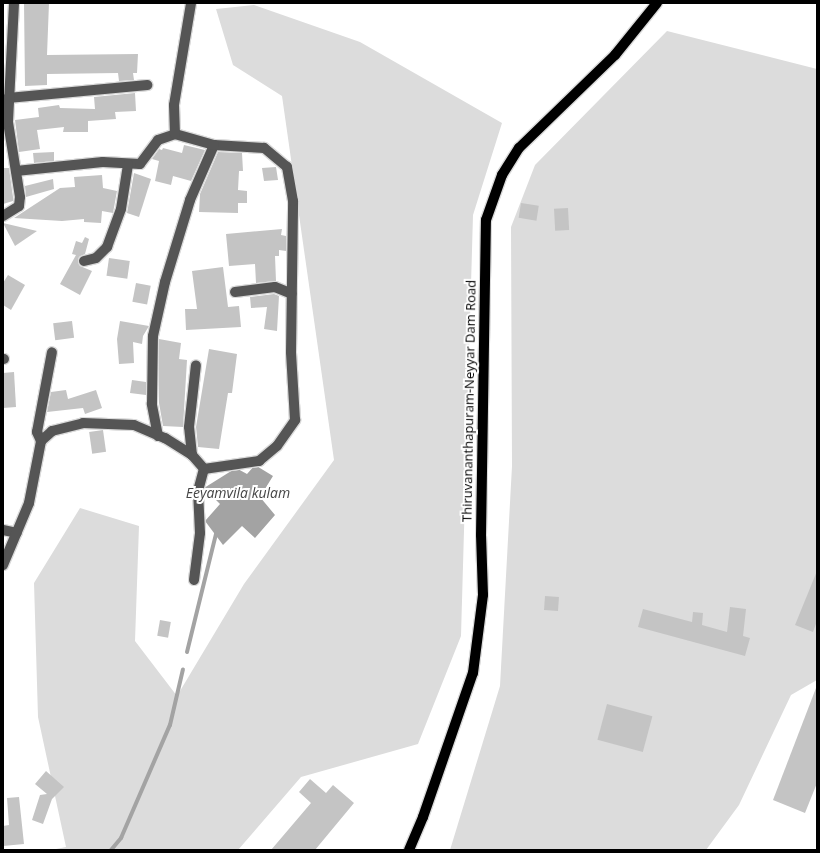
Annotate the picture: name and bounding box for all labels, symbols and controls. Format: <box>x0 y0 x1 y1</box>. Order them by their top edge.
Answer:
street label: Thiruvananthapuram-Neyyar Dam Road <box>459 280 479 522</box>
water label: Eeyamvila kulam <box>186 485 290 501</box>

